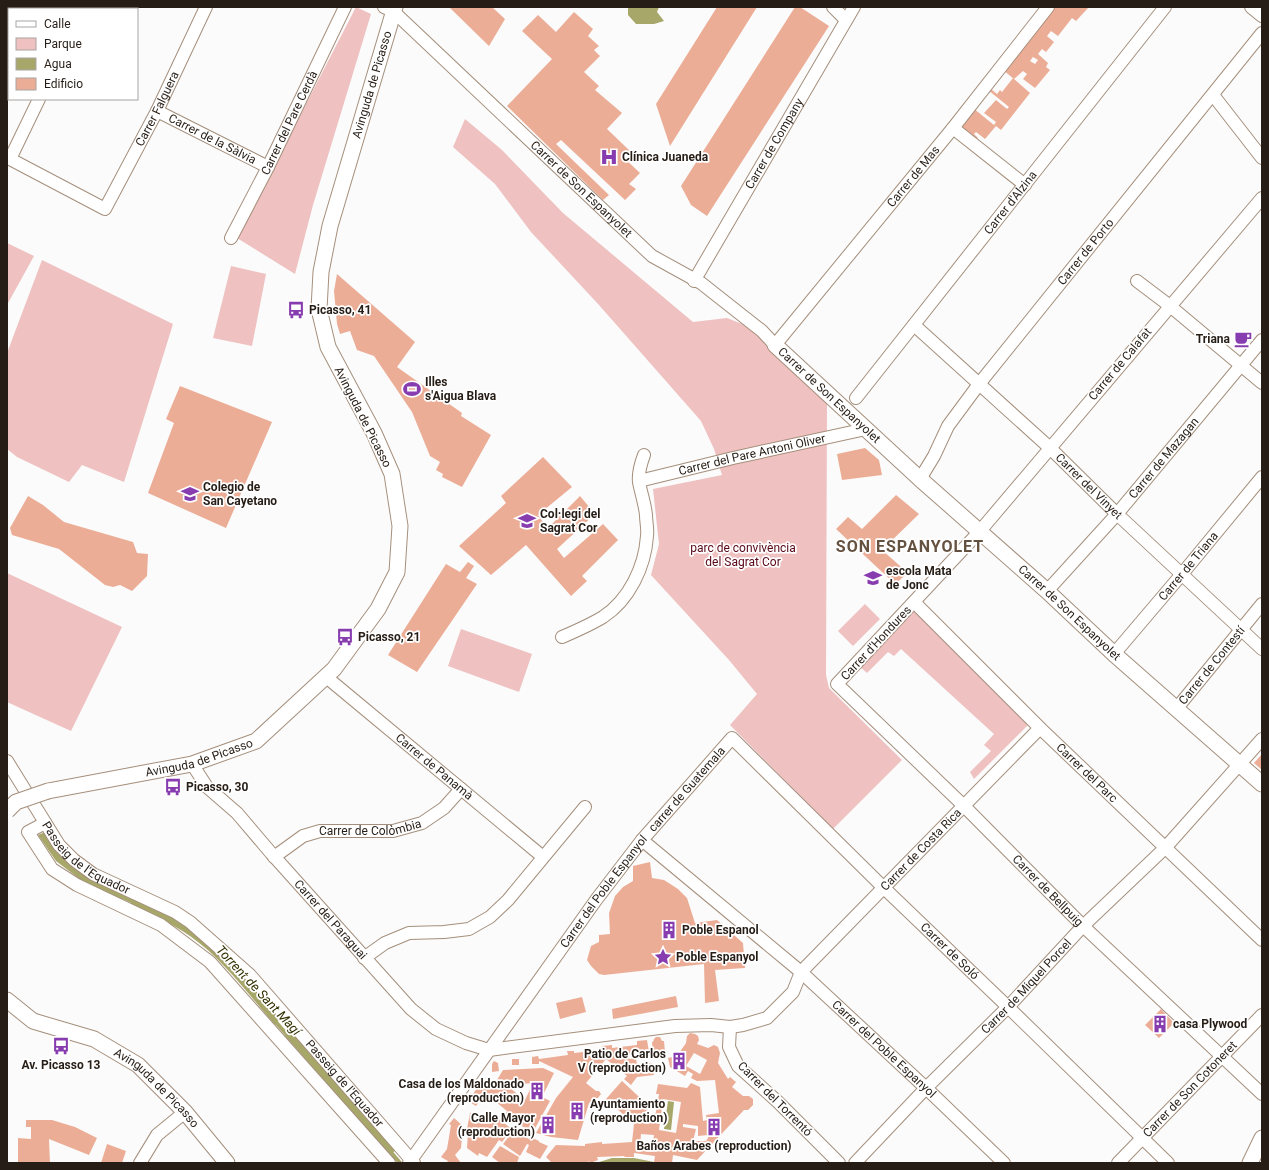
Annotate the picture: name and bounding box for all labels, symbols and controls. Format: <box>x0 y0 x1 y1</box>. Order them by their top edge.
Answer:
legend <box>8 8 138 100</box>
text: Calle <box>44 17 71 31</box>
street label: Avinguda de Picasso <box>349 29 395 140</box>
text: Parque <box>44 37 82 51</box>
text: Agua <box>44 57 72 71</box>
street label: Carrer Falguera <box>133 69 182 149</box>
street label: Carrer del Pare Cerdà <box>258 69 320 177</box>
text: Edificio <box>44 77 83 91</box>
street label: Carrer de Company <box>742 96 806 192</box>
street label: Carrer de la Sàlvia <box>166 111 258 167</box>
street label: Carrer de Son Espanyolet <box>528 138 635 240</box>
street label: Carrer de Mas <box>884 143 942 210</box>
hospital icon: Clínica Juaneda <box>599 147 619 167</box>
place label: Clínica Juaneda <box>622 150 709 164</box>
street label: Carrer d'Alzina <box>981 168 1040 237</box>
street label: Carrer de Porto <box>1055 216 1117 288</box>
bus stop icon: Picasso, 41 <box>286 300 306 320</box>
place label: Picasso, 41 <box>309 303 371 317</box>
street label: Carrer de Calafat <box>1086 325 1154 403</box>
cafe icon: Triana <box>1233 329 1253 349</box>
place label: Triana <box>1196 332 1231 346</box>
street label: Carrer de Son Espanyolet <box>775 345 883 446</box>
street label: Avinguda de Picasso <box>332 364 395 470</box>
place label: Illes s'Aigua Blava <box>425 375 497 403</box>
sports icon: Illes s'Aigua Blava <box>402 379 422 399</box>
street label: Carrer de Mazagan <box>1126 415 1202 501</box>
street label: Carrer del Pare Antoni Oliver <box>677 431 827 478</box>
street label: Carrer del Vinyet <box>1053 450 1125 522</box>
place label: Colegio de San Cayetano <box>203 480 277 508</box>
school or university icon: Colegio de San Cayetano <box>180 484 200 504</box>
place label: Col·legi del Sagrat Cor <box>540 507 601 535</box>
school or university icon: Col·legi del Sagrat Cor <box>517 511 537 531</box>
street label: Carrer de Triana <box>1156 529 1221 603</box>
district label: SON ESPANYOLET <box>836 537 984 556</box>
park label: parc de convivència del Sagrat Cor <box>690 541 796 569</box>
street label: Carrer de Son Espanyolet <box>1015 562 1123 663</box>
place label: escola Mata de Jonc <box>886 564 952 592</box>
school or university icon: escola Mata de Jonc <box>863 568 883 588</box>
street label: Carrer d'Hondures <box>838 603 914 683</box>
street label: Carrer de Contestí <box>1176 623 1248 707</box>
bus stop icon: Picasso, 21 <box>335 627 355 647</box>
place label: Picasso, 21 <box>358 630 420 644</box>
street label: Carrer de Panamà <box>393 731 476 803</box>
street label: Avinguda de Picasso <box>144 736 255 780</box>
street label: Carrer del Parc <box>1053 740 1120 805</box>
street label: carrer de Guatemala <box>646 744 728 835</box>
bus stop icon: Picasso, 30 <box>163 777 183 797</box>
place label: Picasso, 30 <box>186 780 249 794</box>
street label: Carrer de Costa Rica <box>878 806 964 894</box>
street label: Carrer de Colòmbia <box>319 817 423 838</box>
street label: Passeig de l'Equador <box>39 819 132 897</box>
street label: Carrer del Poble Espanyol <box>557 832 650 951</box>
street label: Carrer de Bellpuig <box>1010 852 1086 929</box>
street label: Carrer del Paraguai <box>291 877 370 962</box>
building icon: Poble Espanol <box>659 920 679 940</box>
street label: Carrer de Soló <box>918 920 982 982</box>
place label: Poble Espanol <box>682 923 759 937</box>
street label: Carrer de Miquel Porcel <box>978 936 1074 1037</box>
water label: Torrent de Sant Magí <box>213 942 305 1040</box>
place icon: Poble Espanyol <box>653 947 673 967</box>
place label: Poble Espanyol <box>676 950 759 964</box>
street label: Carrer del Poble Espanyol <box>829 998 939 1101</box>
building icon: casa Plywood <box>1150 1014 1170 1034</box>
place label: casa Plywood <box>1173 1017 1248 1031</box>
bus stop icon: Av. Picasso 13 <box>51 1036 71 1056</box>
street label: Passeig de l'Equador <box>303 1037 386 1130</box>
street label: Carrer de Son Cotoneret <box>1140 1038 1240 1140</box>
street label: Avinguda de Picasso <box>111 1045 202 1131</box>
place label: Patio de Carlos V (reproduction) <box>578 1047 666 1075</box>
building icon: Patio de Carlos V (reproduction) <box>669 1051 689 1071</box>
place label: Av. Picasso 13 <box>22 1058 101 1072</box>
street label: Carrer del Torrentó <box>735 1059 815 1139</box>
place label: Casa de los Maldonado (reproduction) <box>399 1077 524 1105</box>
building icon: Casa de los Maldonado (reproduction) <box>527 1081 547 1101</box>
place label: Ayuntamiento (reproduction) <box>590 1097 667 1125</box>
building icon: Ayuntamiento (reproduction) <box>567 1101 587 1121</box>
place label: Calle Mayor (reproduction) <box>458 1111 536 1139</box>
building icon: Calle Mayor (reproduction) <box>538 1115 558 1135</box>
building icon: Baños Arabes (reproduction) <box>704 1117 724 1137</box>
place label: Baños Arabes (reproduction) <box>636 1139 792 1153</box>

